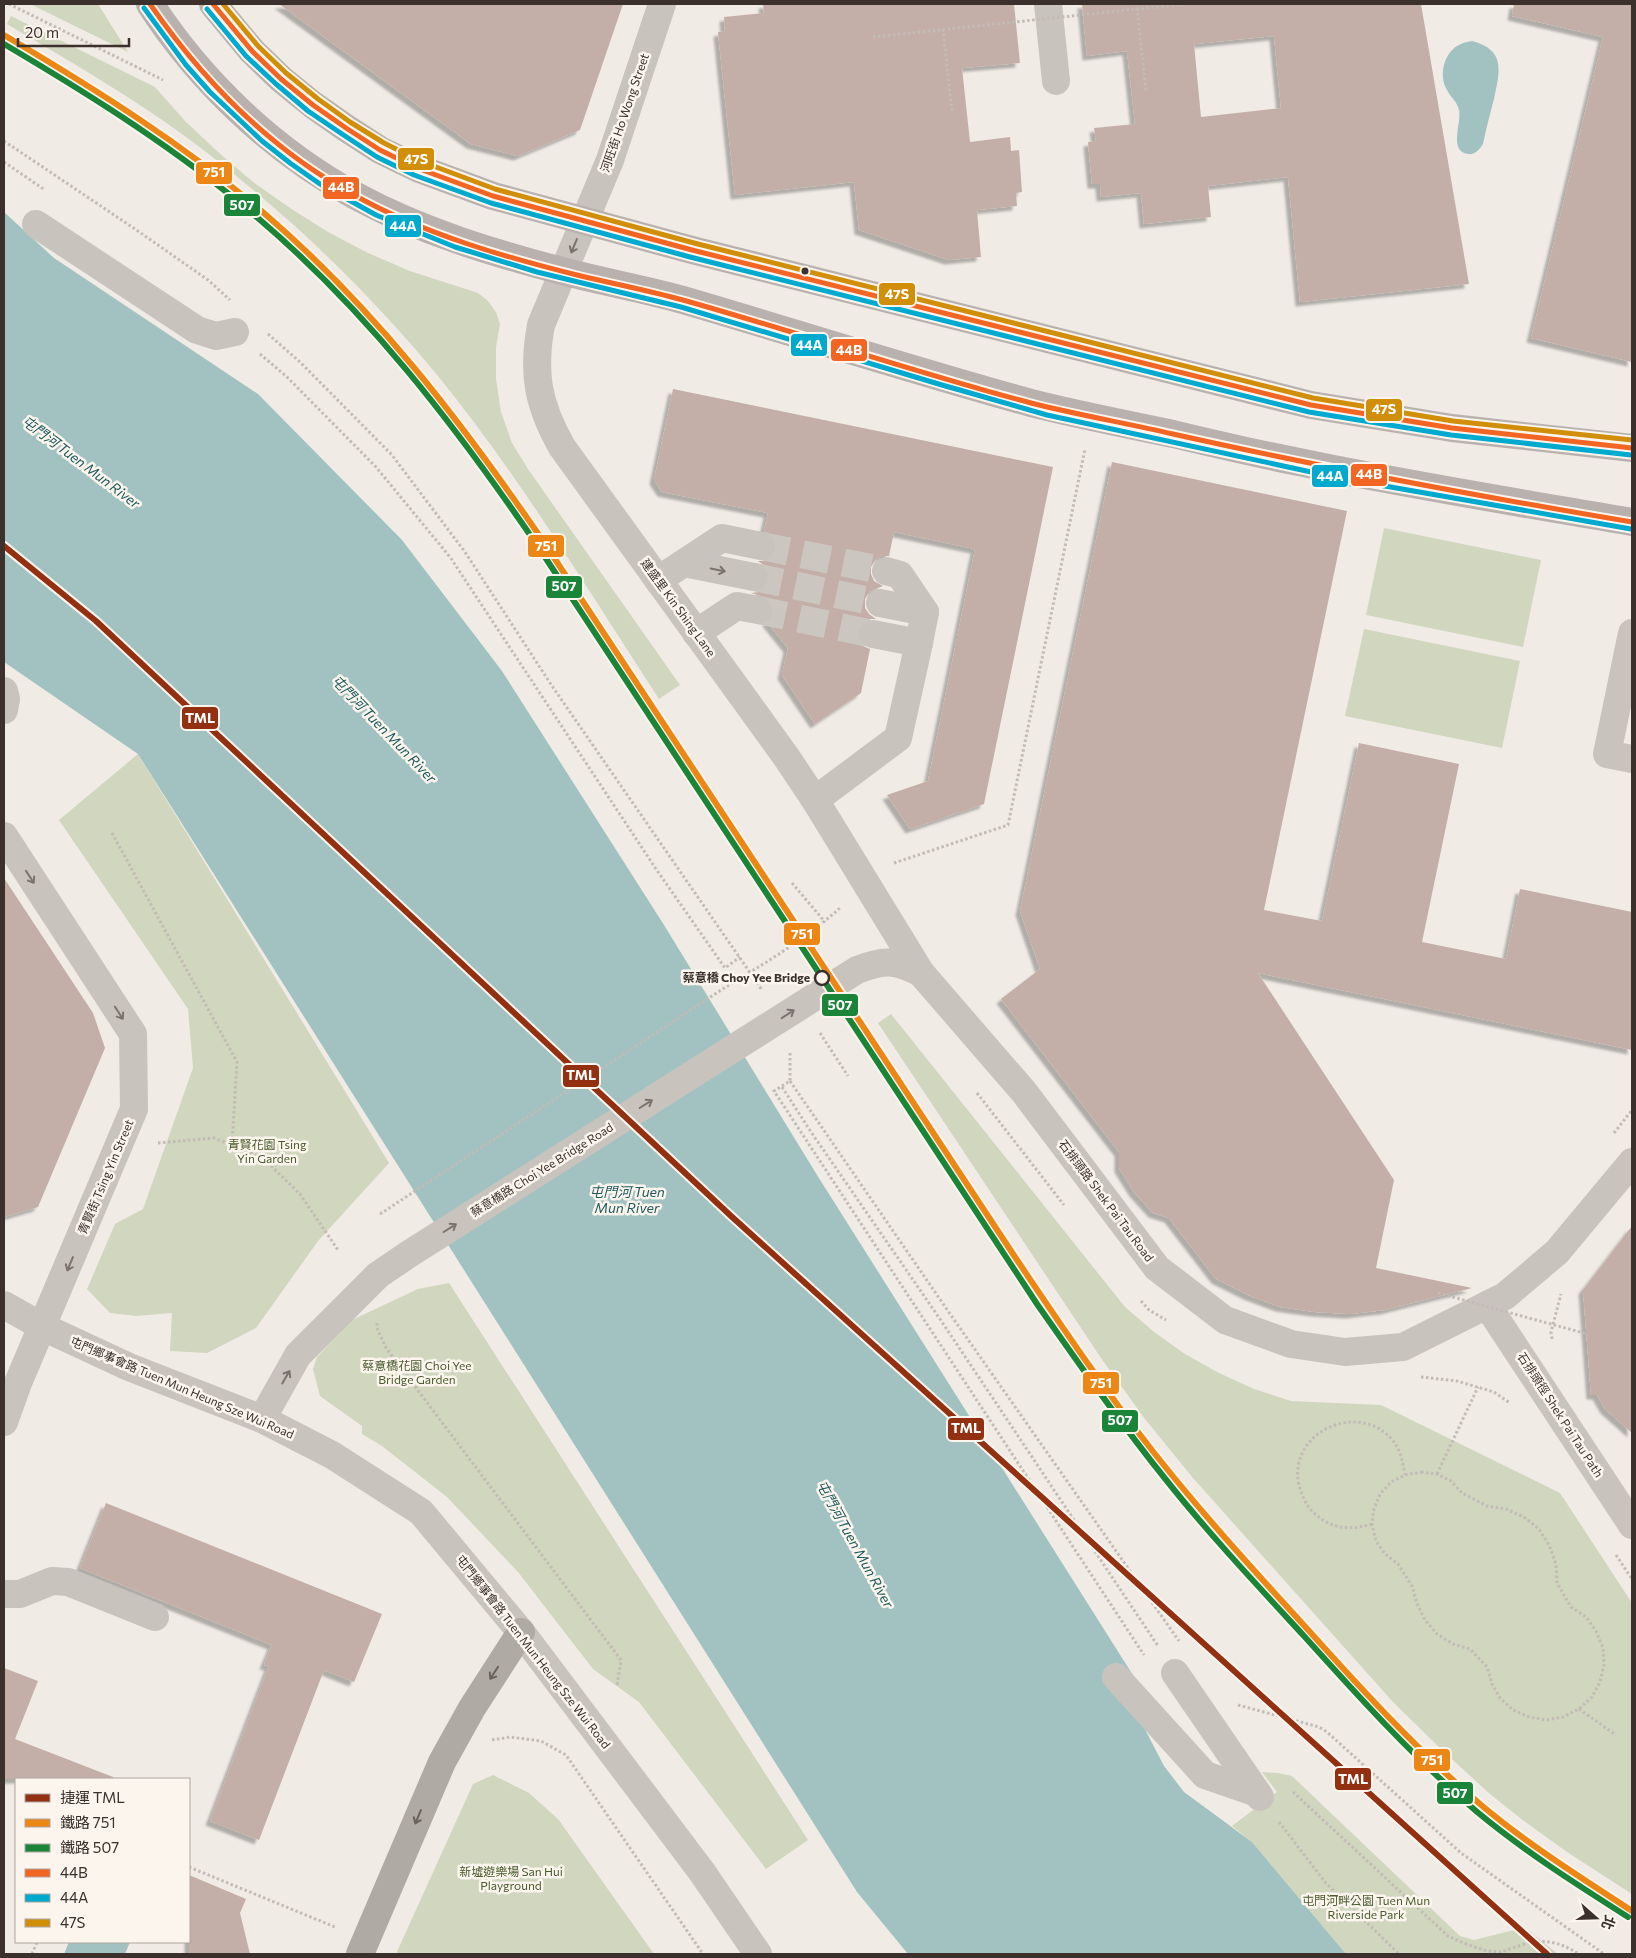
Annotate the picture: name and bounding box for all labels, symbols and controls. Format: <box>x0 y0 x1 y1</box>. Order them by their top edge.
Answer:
scale bar <box>18 15 129 47</box>
text: 20 m <box>25 23 59 41</box>
street label: 河旺街 Ho Wong Street <box>597 51 651 174</box>
line badge: 47S <box>397 147 435 171</box>
text: 47S <box>404 150 428 167</box>
line badge: 751 <box>195 161 233 185</box>
text: 751 <box>203 163 225 180</box>
line badge: 44B <box>322 176 360 200</box>
text: 44B <box>328 178 354 195</box>
line badge: 507 <box>223 193 261 217</box>
text: 507 <box>229 196 255 213</box>
line badge: 44A <box>384 214 422 238</box>
text: 44A <box>389 217 417 234</box>
one-way arrow <box>569 238 578 253</box>
unlabelled marker <box>800 266 810 276</box>
line badge: 47S <box>878 282 916 306</box>
text: 47S <box>885 285 909 302</box>
line badge: 44A <box>790 333 828 357</box>
text: 44A <box>795 336 823 353</box>
line badge: 44B <box>830 338 868 362</box>
text: 44B <box>836 341 862 358</box>
line badge: 47S <box>1365 398 1403 422</box>
text: 47S <box>1372 400 1396 417</box>
water label: 屯門河 Tuen Mun River <box>19 412 144 512</box>
line badge: 44B <box>1350 463 1388 487</box>
line badge: 44A <box>1311 464 1349 488</box>
text: 44B <box>1356 465 1382 482</box>
text: 44A <box>1316 467 1344 484</box>
line badge: 751 <box>527 534 565 558</box>
text: 751 <box>535 537 557 554</box>
street label: 建盛里 Kin Shing Lane <box>639 556 719 659</box>
one-way arrow <box>710 566 726 575</box>
line badge: 507 <box>545 575 583 599</box>
text: 507 <box>551 577 577 594</box>
water label: 屯門河 Tuen Mun River <box>328 671 441 786</box>
line badge: TML <box>181 706 219 730</box>
text: TML <box>185 709 215 726</box>
one-way arrow <box>25 870 36 884</box>
line badge: 751 <box>783 922 821 946</box>
text: 751 <box>791 925 813 942</box>
place label: 蔡意橋 Choy Yee Bridge <box>683 970 810 984</box>
marker: 蔡意橋 Choy Yee Bridge <box>814 970 830 986</box>
line badge: 507 <box>821 993 859 1017</box>
text: 507 <box>827 996 853 1013</box>
one-way arrow <box>114 1006 124 1020</box>
one-way arrow <box>781 1009 795 1019</box>
line badge: TML <box>562 1064 600 1088</box>
text: TML <box>566 1066 596 1083</box>
one-way arrow <box>639 1098 653 1108</box>
street label: 青賢街 Tsing Yin Street <box>75 1117 136 1236</box>
street label: 蔡意橋路 Choi Yee Bridge Road <box>468 1119 615 1219</box>
park label: 青賢花園 Tsing Yin Garden <box>227 1137 307 1165</box>
street label: 石排頭路 Shek Pai Tau Road <box>1057 1137 1157 1264</box>
water label: 屯門河 Tuen Mun River <box>589 1183 665 1216</box>
one-way arrow <box>442 1223 456 1233</box>
one-way arrow <box>64 1256 73 1271</box>
street label: 屯門鄉事會路 Tuen Mun Heung Sze Wui Road <box>68 1333 296 1441</box>
street label: 石排頭徑 Shek Pai Tau Path <box>1515 1349 1606 1480</box>
park label: 蔡意橋花園 Choi Yee Bridge Garden <box>362 1358 472 1386</box>
one-way arrow <box>281 1370 291 1384</box>
line badge: 751 <box>1082 1371 1120 1395</box>
text: 751 <box>1090 1374 1112 1391</box>
line badge: 507 <box>1101 1409 1139 1433</box>
text: 507 <box>1107 1411 1133 1428</box>
line badge: TML <box>947 1417 985 1441</box>
text: TML <box>951 1419 981 1436</box>
water label: 屯門河 Tuen Mun River <box>813 1477 898 1611</box>
street label: 屯門鄉事會路 Tuen Mun Heung Sze Wui Road <box>454 1552 614 1751</box>
one-way arrow <box>489 1666 499 1680</box>
line badge: 751 <box>1413 1748 1451 1772</box>
text: 751 <box>1421 1751 1443 1768</box>
line badge: TML <box>1334 1767 1372 1791</box>
text: TML <box>1338 1770 1368 1787</box>
legend <box>15 1778 190 1943</box>
line badge: 507 <box>1436 1781 1474 1805</box>
text: 507 <box>1442 1784 1468 1801</box>
text: 捷運 TML <box>60 1788 125 1806</box>
one-way arrow <box>413 1809 423 1824</box>
text: 鐵路 751 <box>60 1813 116 1831</box>
text: 鐵路 507 <box>60 1838 119 1856</box>
text: 44B <box>60 1863 88 1881</box>
park label: 新墟遊樂場 San Hui Playground <box>459 1864 563 1892</box>
text: 44A <box>60 1888 88 1906</box>
park label: 屯門河畔公園 Tuen Mun Riverside Park <box>1302 1893 1430 1921</box>
north arrow <box>1571 1893 1621 1943</box>
text: 47S <box>60 1913 86 1931</box>
text: 北 <box>1598 1913 1619 1932</box>

